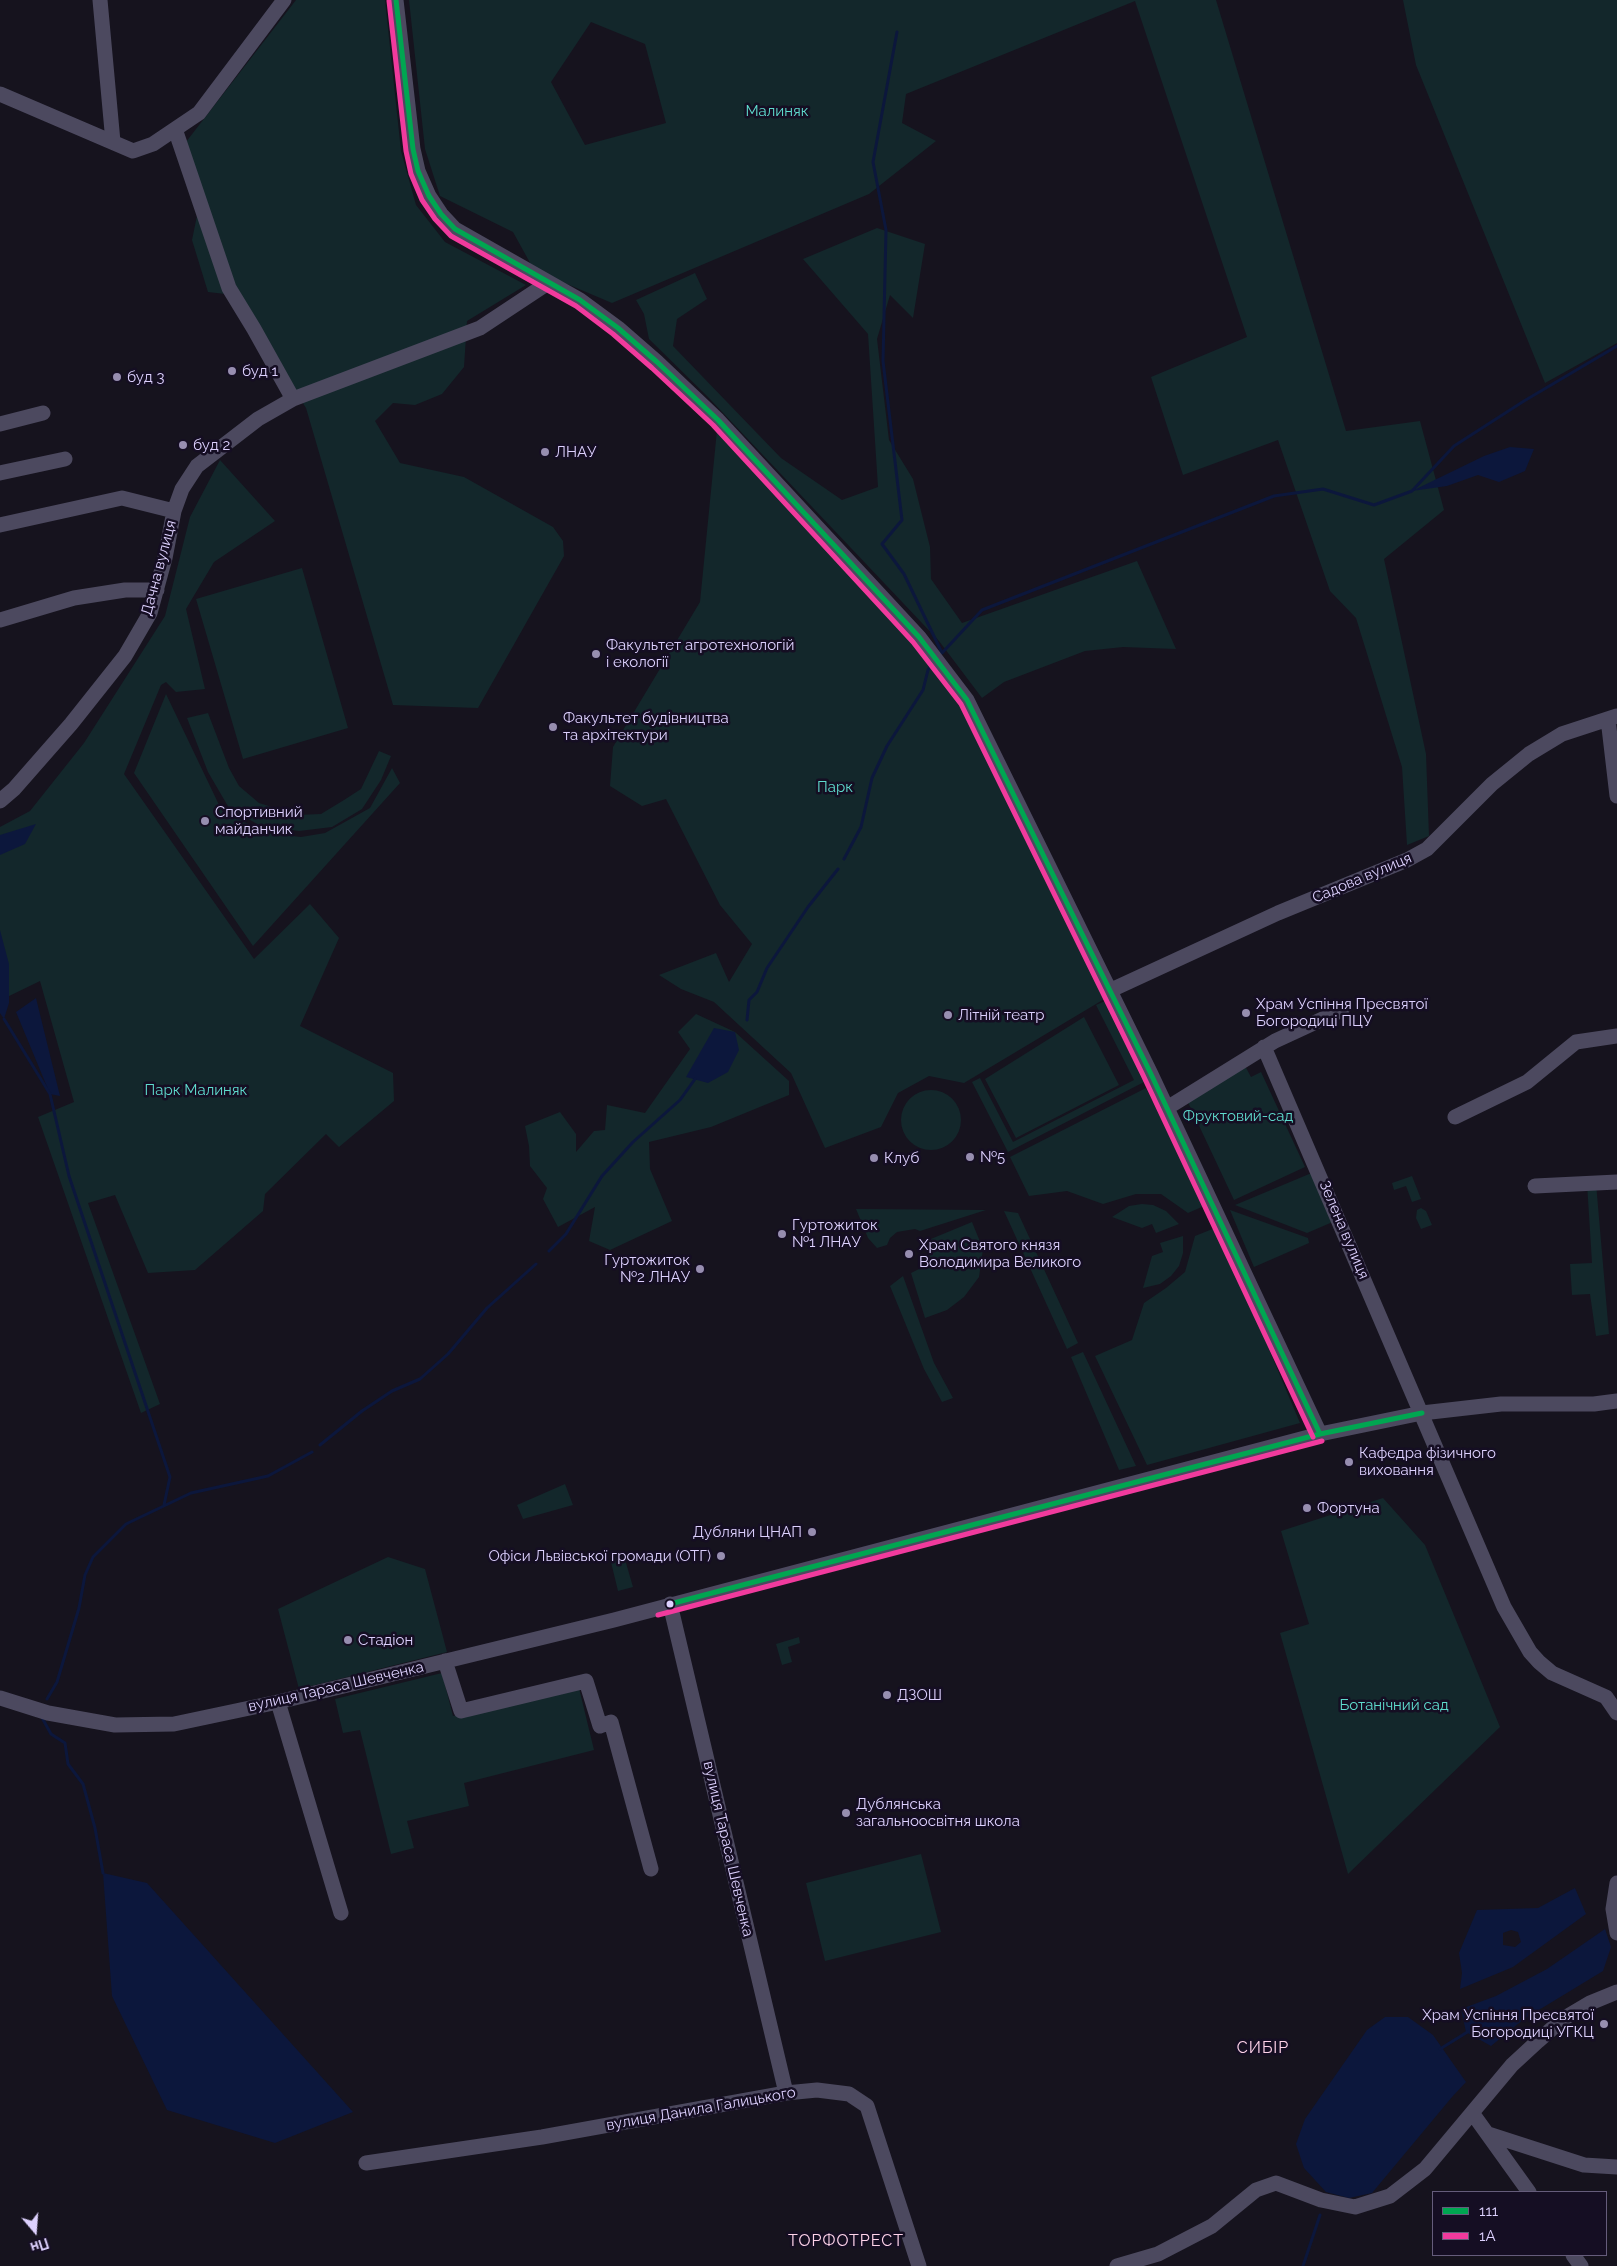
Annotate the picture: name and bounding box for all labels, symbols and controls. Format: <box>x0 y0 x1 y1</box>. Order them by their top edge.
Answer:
park label: Малиняк <box>745 102 809 120</box>
place label: буд 1 <box>242 362 278 380</box>
marker: буд 1 <box>226 365 238 377</box>
place label: буд 3 <box>127 368 165 386</box>
marker: буд 3 <box>111 371 123 383</box>
place label: буд 2 <box>193 436 230 454</box>
marker: буд 2 <box>177 439 189 451</box>
place label: ЛНАУ <box>555 443 596 461</box>
marker: ЛНАУ <box>539 446 551 458</box>
street label: Дачна вулиця <box>138 518 180 618</box>
place label: Факультет агротехнологій і екології <box>606 636 794 671</box>
marker: Факультет агротехнологій і екології <box>590 648 602 660</box>
place label: Факультет будівництва та архітектури <box>563 709 729 744</box>
marker: Факультет будівництва та архітектури <box>547 721 559 733</box>
park label: Парк <box>817 778 853 796</box>
place label: Спортивний майданчик <box>215 803 303 838</box>
marker: Спортивний майданчик <box>199 815 211 827</box>
street label: Садова вулиця <box>1310 849 1414 907</box>
place label: Храм Успіння Пресвятої Богородиці ПЦУ <box>1256 995 1428 1030</box>
place label: Літній театр <box>958 1006 1044 1024</box>
marker: Храм Успіння Пресвятої Богородиці ПЦУ <box>1240 1007 1252 1019</box>
marker: Літній театр <box>942 1009 954 1021</box>
park label: Парк Малиняк <box>145 1081 247 1099</box>
park label: Фруктовий-сад <box>1183 1107 1293 1125</box>
place label: №5 <box>980 1148 1005 1166</box>
place label: Клуб <box>884 1149 919 1167</box>
marker: №5 <box>964 1151 976 1163</box>
marker: Клуб <box>868 1152 880 1164</box>
street label: Зелена вулиця <box>1315 1178 1373 1282</box>
place label: Гуртожиток №1 ЛНАУ <box>792 1216 878 1251</box>
marker: Гуртожиток №1 ЛНАУ <box>776 1228 788 1240</box>
place label: Храм Святого князя Володимира Великого <box>919 1236 1081 1271</box>
marker: Храм Святого князя Володимира Великого <box>903 1248 915 1260</box>
place label: Гуртожиток №2 ЛНАУ <box>604 1251 690 1286</box>
marker: Гуртожиток №2 ЛНАУ <box>694 1263 706 1275</box>
place label: Кафедра фізичного виховання <box>1359 1444 1496 1479</box>
marker: Кафедра фізичного виховання <box>1343 1456 1355 1468</box>
place label: Фортуна <box>1317 1499 1380 1517</box>
marker: Фортуна <box>1301 1502 1313 1514</box>
place label: Дубляни ЦНАП <box>693 1523 802 1541</box>
marker: Дубляни ЦНАП <box>806 1526 818 1538</box>
place label: Офіси Львівської громади (ОТГ) <box>489 1547 711 1565</box>
marker: Офіси Львівської громади (ОТГ) <box>715 1550 727 1562</box>
unlabelled marker <box>665 1599 675 1609</box>
place label: Стадіон <box>358 1631 413 1649</box>
marker: Стадіон <box>342 1634 354 1646</box>
street label: вулиця Тараса Шевченка <box>246 1658 426 1716</box>
place label: ДЗОШ <box>897 1686 942 1704</box>
marker: ДЗОШ <box>881 1689 893 1701</box>
park label: Ботанічний сад <box>1339 1696 1449 1714</box>
street label: вулиця Тараса Шевченка <box>699 1759 757 1939</box>
place label: Дублянська загальноосвітня школа <box>856 1795 1020 1830</box>
marker: Дублянська загальноосвітня школа <box>840 1807 852 1819</box>
place label: Храм Успіння Пресвятої Богородиці УГКЦ <box>1422 2006 1594 2041</box>
marker: Храм Успіння Пресвятої Богородиці УГКЦ <box>1598 2018 1610 2030</box>
district label: СИБІР <box>1236 2038 1290 2058</box>
street label: вулиця Данила Галицького <box>605 2083 797 2135</box>
legend <box>1432 2191 1607 2256</box>
text: 111 <box>1479 2202 1498 2220</box>
north arrow <box>10 2206 60 2256</box>
text: 1А <box>1479 2227 1496 2245</box>
district label: ТОРФОТРЕСТ <box>787 2231 905 2251</box>
text: Пн <box>28 2235 51 2256</box>

